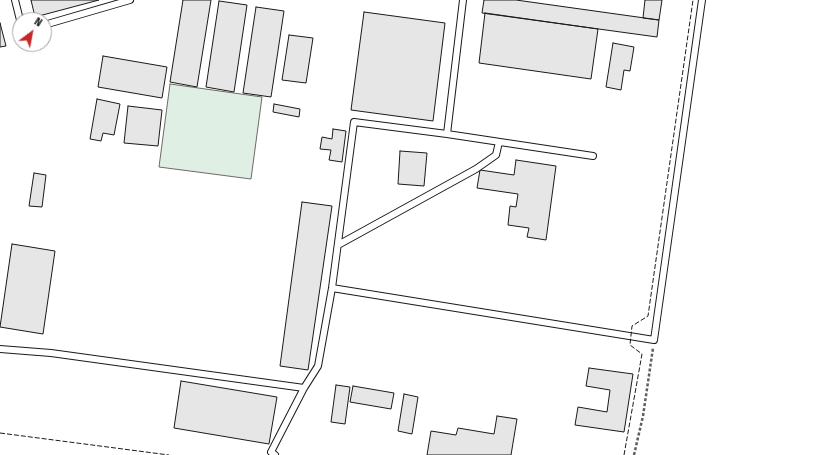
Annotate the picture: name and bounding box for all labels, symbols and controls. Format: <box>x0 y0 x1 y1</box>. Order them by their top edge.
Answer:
north arrow <box>12 12 52 52</box>
text: N <box>32 15 44 30</box>

